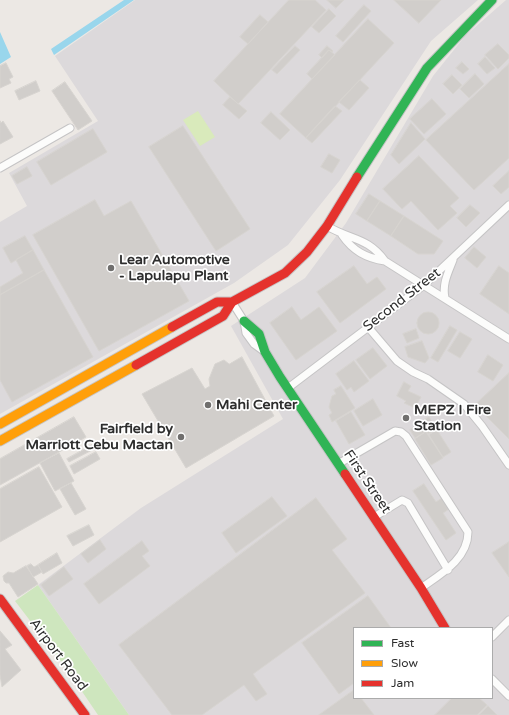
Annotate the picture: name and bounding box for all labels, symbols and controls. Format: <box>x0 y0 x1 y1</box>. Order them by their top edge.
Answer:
place label: Lear Automotive - Lapulapu Plant <box>119 252 230 284</box>
marker: Lear Automotive - Lapulapu Plant <box>106 263 116 273</box>
street label: Second Street <box>360 265 444 335</box>
place label: Mahi Center <box>216 397 297 413</box>
marker: Mahi Center <box>203 400 213 410</box>
place label: MEPZ I Fire Station <box>414 402 491 434</box>
marker: MEPZ I Fire Station <box>401 413 411 423</box>
place label: Fairfield by Marriott Cebu Mactan <box>26 421 173 454</box>
marker: Fairfield by Marriott Cebu Mactan <box>176 432 186 442</box>
street label: First Street <box>340 447 394 517</box>
street label: Airport Road <box>25 616 91 694</box>
legend <box>353 627 493 699</box>
text: Fast <box>391 636 414 650</box>
text: Slow <box>391 656 418 670</box>
text: Jam <box>391 676 414 690</box>

